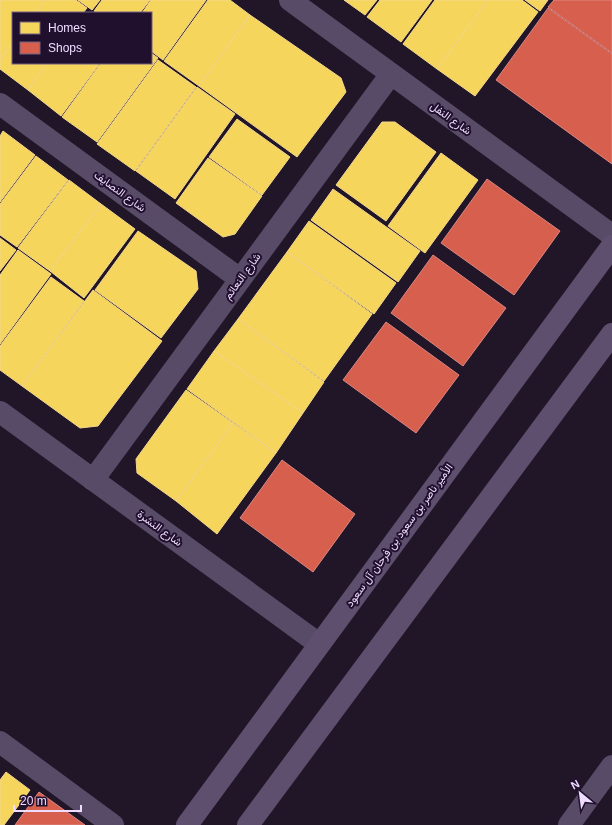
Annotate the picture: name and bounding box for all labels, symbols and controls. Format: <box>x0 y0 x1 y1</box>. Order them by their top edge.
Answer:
legend <box>12 12 152 64</box>
text: Homes <box>48 21 86 35</box>
text: Shops <box>48 41 82 55</box>
street label: شارع النفل <box>427 99 474 139</box>
street label: شارع النصايف <box>91 168 148 215</box>
street label: شارع النعائم <box>221 250 265 303</box>
street label: الأمير ناصر بن سعود بن فرحان آل سعود <box>343 461 456 609</box>
street label: شارع النشرة <box>134 508 185 550</box>
north arrow <box>560 773 600 813</box>
text: N <box>569 777 582 791</box>
scale bar <box>14 787 81 813</box>
text: 20 m <box>20 794 47 808</box>

